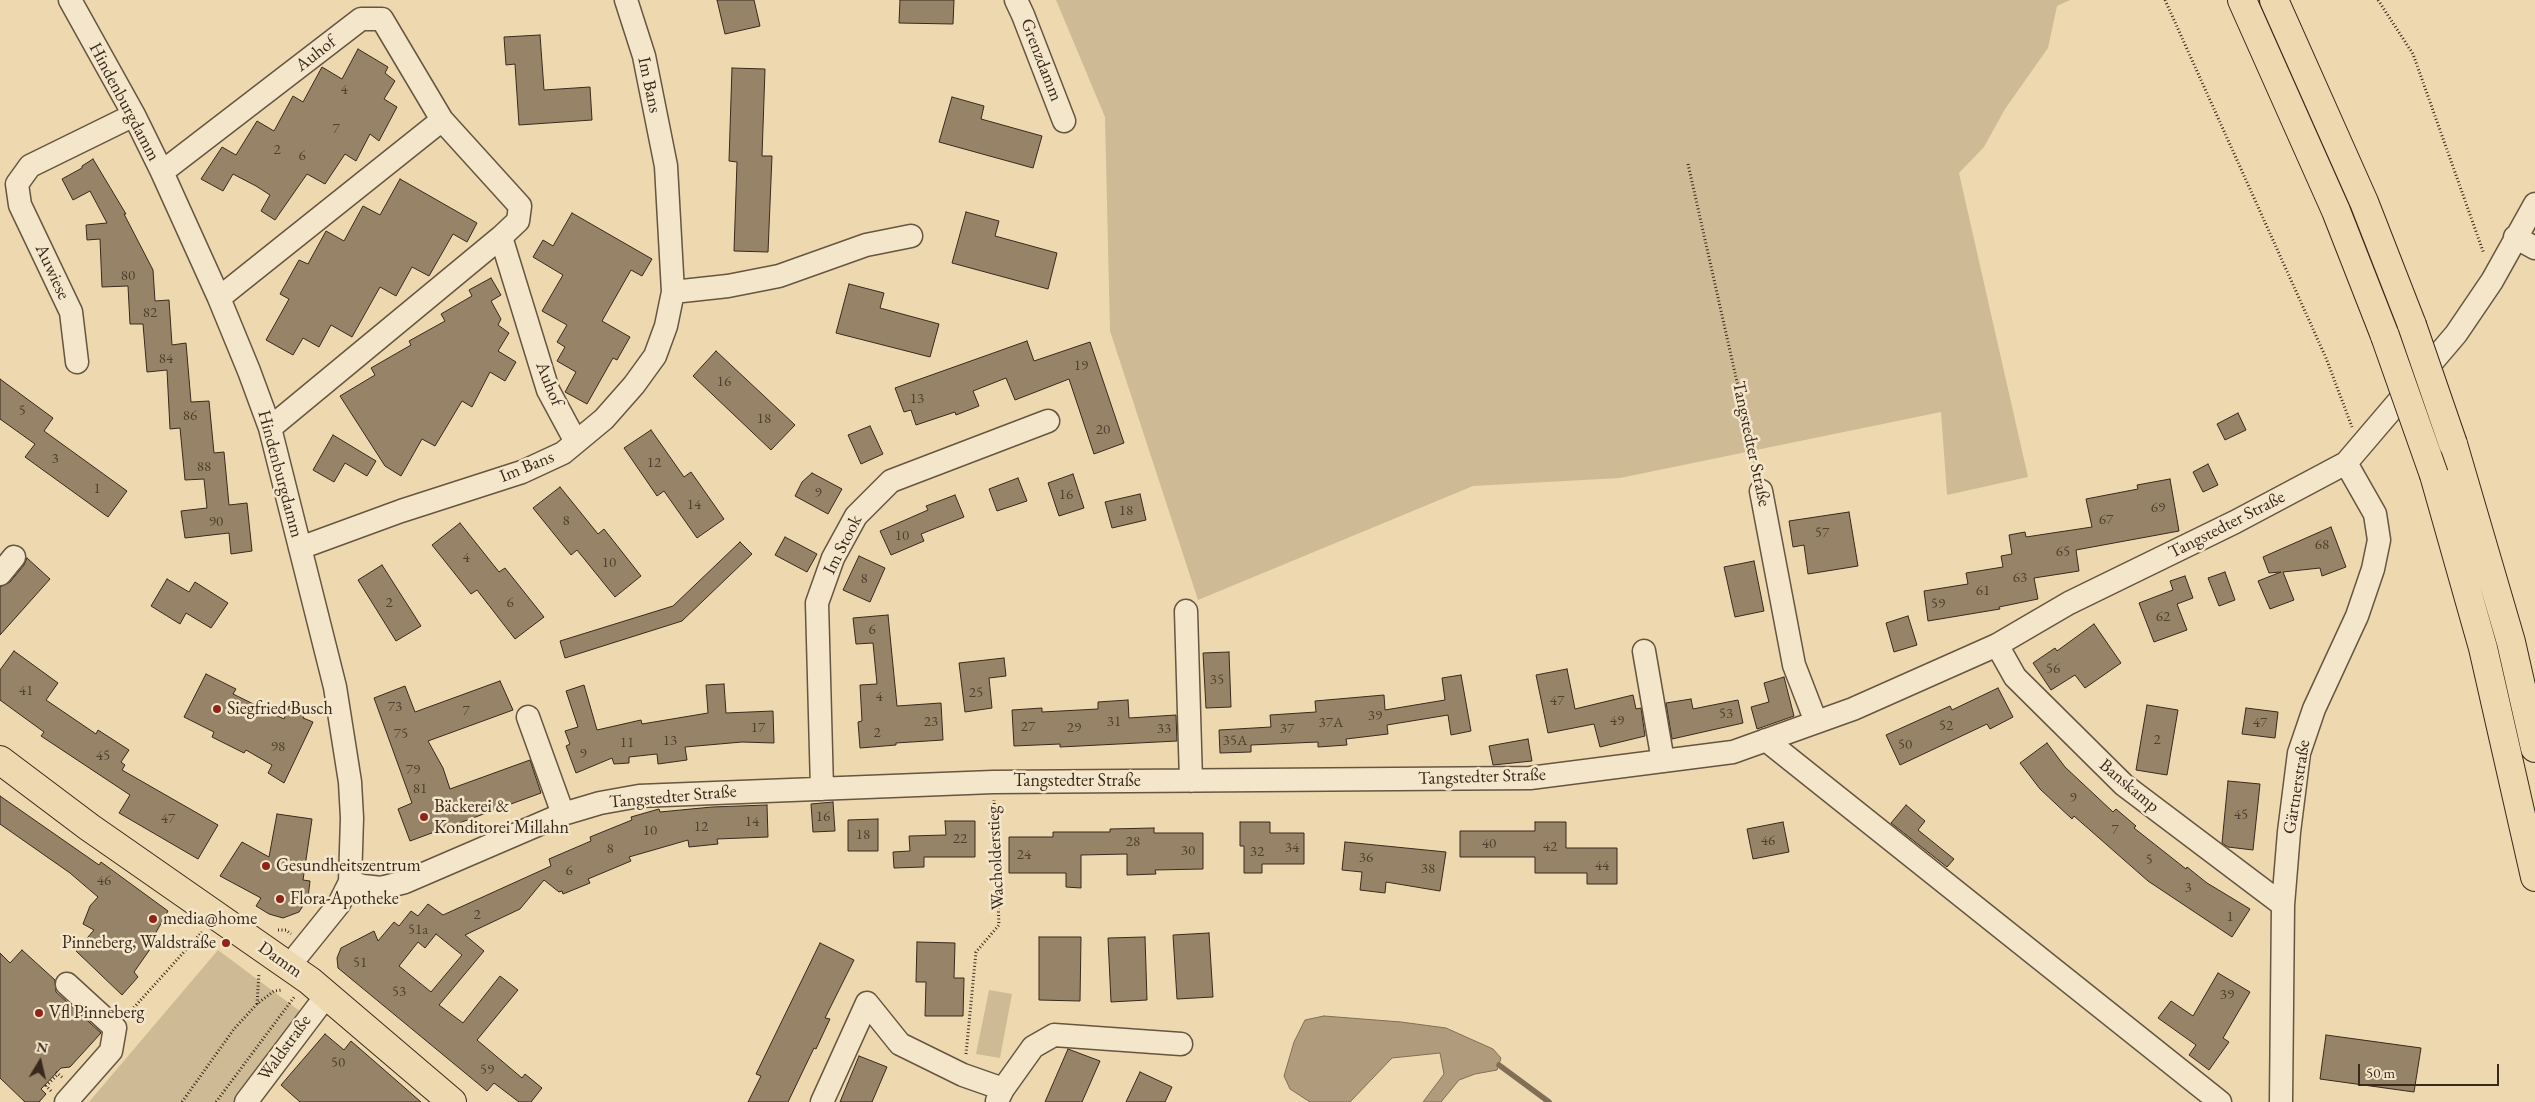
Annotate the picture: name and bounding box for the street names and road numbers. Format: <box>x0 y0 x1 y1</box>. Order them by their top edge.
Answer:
street label: Grenzdamm <box>1015 16 1067 104</box>
street label: Auhof <box>291 31 341 77</box>
street label: Hindenburgdamm <box>84 39 164 165</box>
street label: Im Bans <box>633 55 665 115</box>
street label: Auwiese <box>30 241 74 303</box>
street label: Auhof <box>530 359 568 409</box>
street label: Tangstedter Straße <box>1727 379 1775 509</box>
street label: Hindenburgdamm <box>253 408 307 540</box>
street label: Im Bans <box>497 446 557 488</box>
street label: Tangstedter Straße <box>2165 486 2289 564</box>
street label: Im Stook <box>819 512 867 578</box>
street label: Gärtnerstraße <box>2279 738 2315 836</box>
street label: Banskamp <box>2094 755 2164 817</box>
street label: Tangstedter Straße <box>1418 764 1546 790</box>
street label: Tangstedter Straße <box>1013 770 1141 792</box>
street label: Tangstedter Straße <box>608 781 738 813</box>
street label: Wacholderstieg <box>982 805 1010 911</box>
street label: Damm <box>254 937 306 983</box>
street label: Waldstraße <box>254 1011 316 1085</box>

